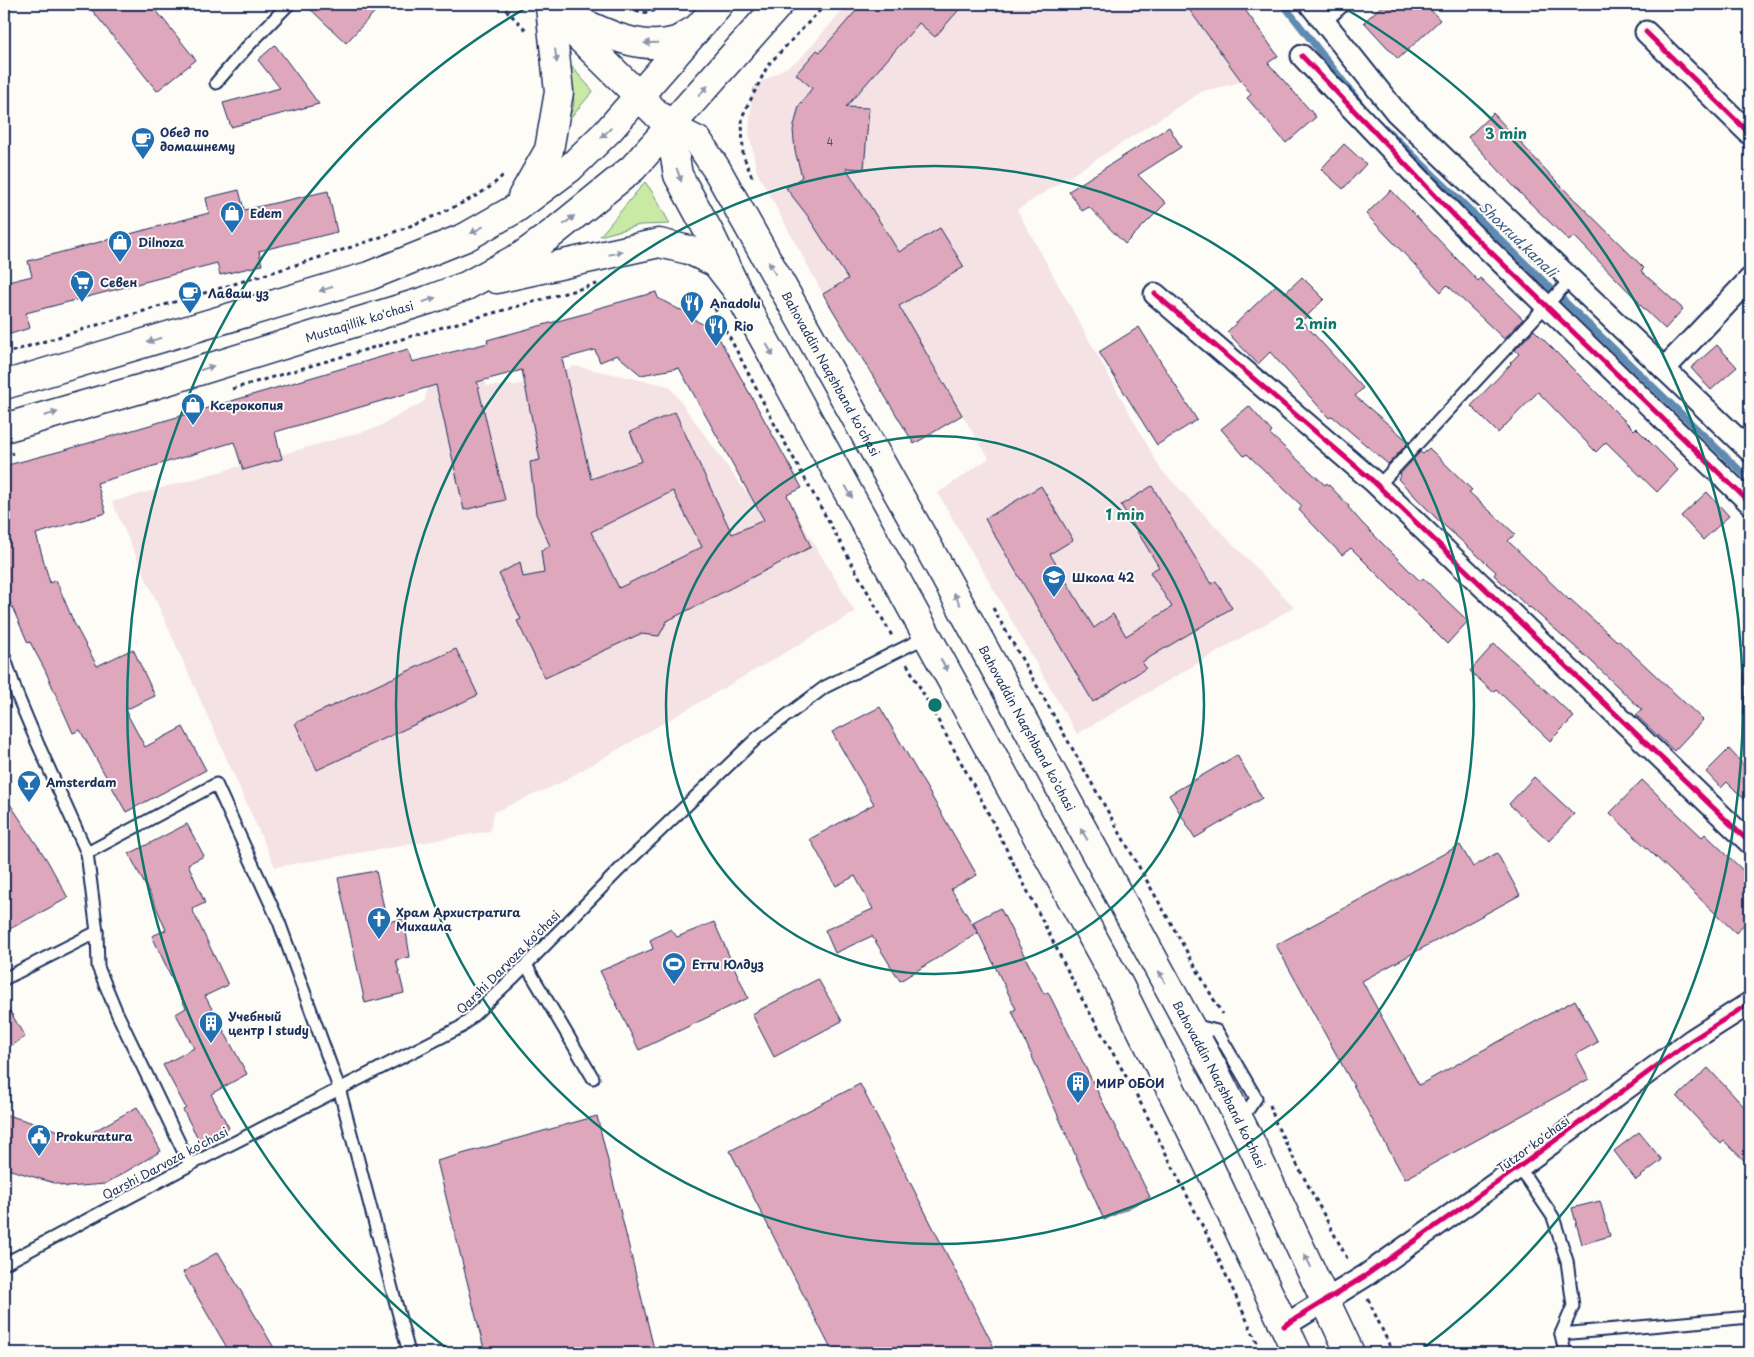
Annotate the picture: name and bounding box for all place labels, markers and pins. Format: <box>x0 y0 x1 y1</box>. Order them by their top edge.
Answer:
place label: Обед по домашнему <box>160 123 235 155</box>
cafe icon: Обед по домашнему <box>130 126 156 160</box>
shop icon: Edem <box>219 200 245 234</box>
place label: Edem <box>250 204 282 222</box>
shop icon: Dilnoza <box>107 229 133 263</box>
place label: Dilnoza <box>138 233 184 251</box>
supermarket icon: Севен <box>69 269 95 303</box>
place label: Севен <box>100 273 137 291</box>
cafe icon: Лаваш уз <box>177 280 203 314</box>
place label: Лаваш уз <box>208 284 269 302</box>
restaurant icon: Anadolu <box>679 290 705 324</box>
place label: Anadolu <box>710 294 761 312</box>
restaurant icon: Rio <box>703 313 729 347</box>
place label: Rio <box>734 317 753 335</box>
shop icon: Ксерокопия <box>180 392 206 426</box>
place label: Ксерокопия <box>210 396 284 414</box>
school or university icon: Школа 42 <box>1041 564 1067 598</box>
place label: Школа 42 <box>1072 568 1135 586</box>
centre of rings <box>926 696 944 714</box>
bar icon: Amsterdam <box>16 769 42 803</box>
place label: Amsterdam <box>45 773 117 791</box>
place label: Храм Архистратига Михаила <box>396 903 521 935</box>
church icon: Храм Архистратига Михаила <box>366 906 392 940</box>
sports icon: Етти Юлдуз <box>661 951 687 985</box>
place label: Етти Юлдуз <box>692 955 764 973</box>
place label: Учебный центр I study <box>228 1007 309 1039</box>
building icon: Учебный центр I study <box>198 1010 224 1044</box>
building icon: МИР ОБОИ <box>1065 1070 1091 1104</box>
place label: МИР ОБОИ <box>1096 1074 1165 1092</box>
public building icon: Prokuratura <box>26 1123 52 1157</box>
place label: Prokuratura <box>56 1127 133 1145</box>

